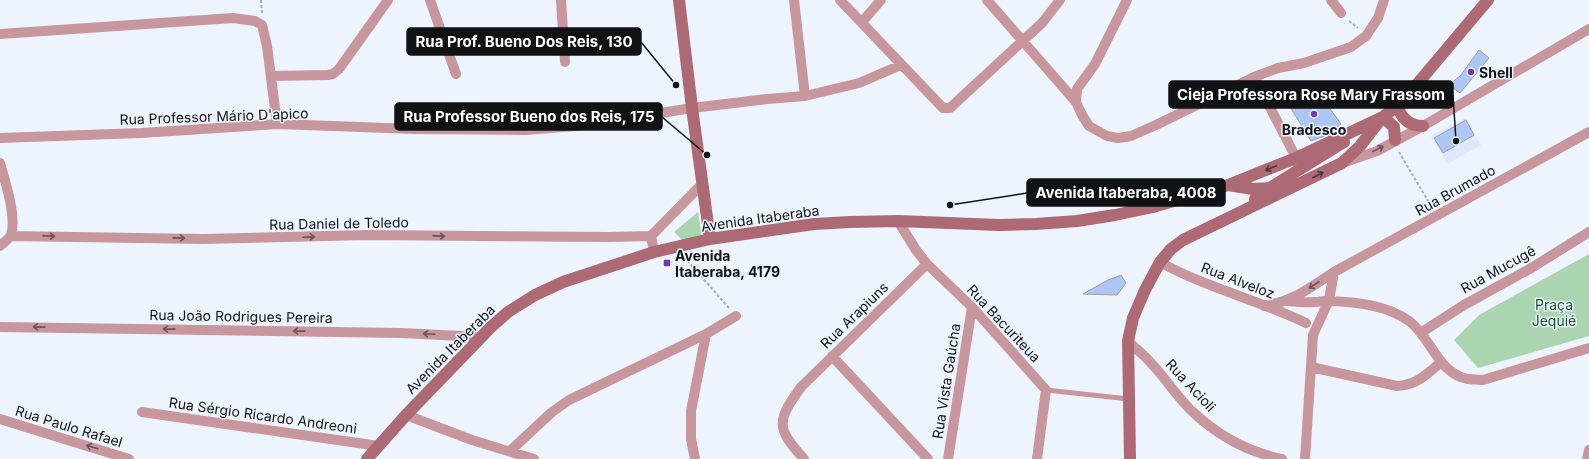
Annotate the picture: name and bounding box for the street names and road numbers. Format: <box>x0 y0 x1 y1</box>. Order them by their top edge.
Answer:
street label: Rua Professor Mário D'apico <box>119 104 309 128</box>
street label: Rua Brumado <box>1412 161 1498 219</box>
street label: Avenida Itaberaba <box>700 201 820 235</box>
street label: Rua Daniel de Toledo <box>269 213 409 233</box>
street label: Rua Mucugê <box>1458 241 1538 297</box>
street label: Rua Alveloz <box>1199 258 1277 302</box>
street label: Rua Arapiuns <box>817 278 891 352</box>
street label: Rua Bacuriteua <box>964 281 1044 365</box>
street label: Avenida Itaberaba <box>402 301 498 397</box>
street label: Rua João Rodrigues Pereira <box>149 306 333 326</box>
street label: Rua Vista Gaúcha <box>928 322 964 440</box>
street label: Rua Acioli <box>1163 355 1219 415</box>
street label: Rua Sérgio Ricardo Andreoni <box>168 393 358 437</box>
street label: Rua Paulo Rafael <box>13 402 125 450</box>

